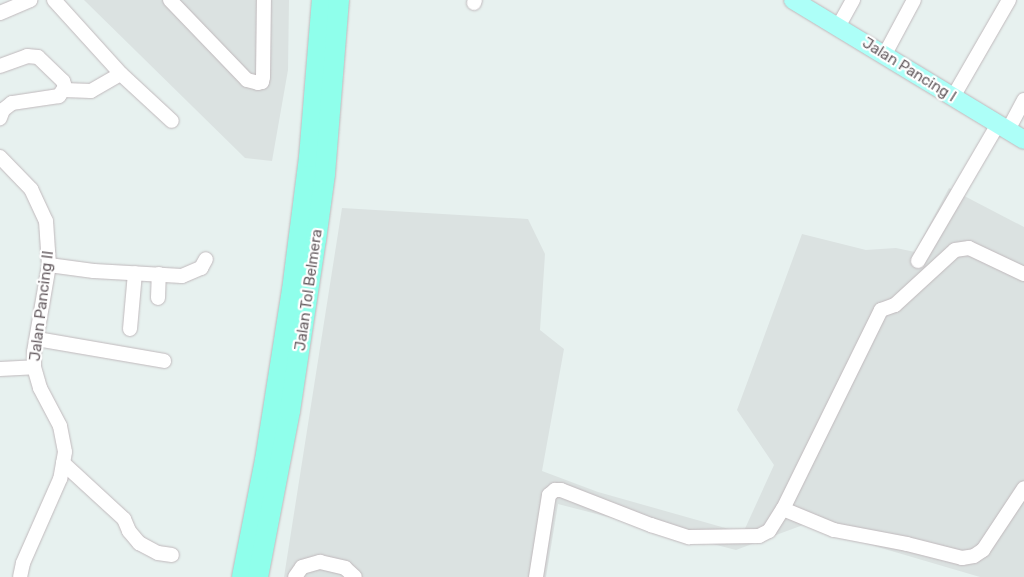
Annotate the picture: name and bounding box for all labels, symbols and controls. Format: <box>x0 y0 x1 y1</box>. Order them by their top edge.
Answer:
street label: Jalan Pancing I <box>859 34 959 106</box>
street label: Jalan Tol Belmera <box>292 228 326 352</box>
street label: Jalan Pancing II <box>26 250 58 362</box>

